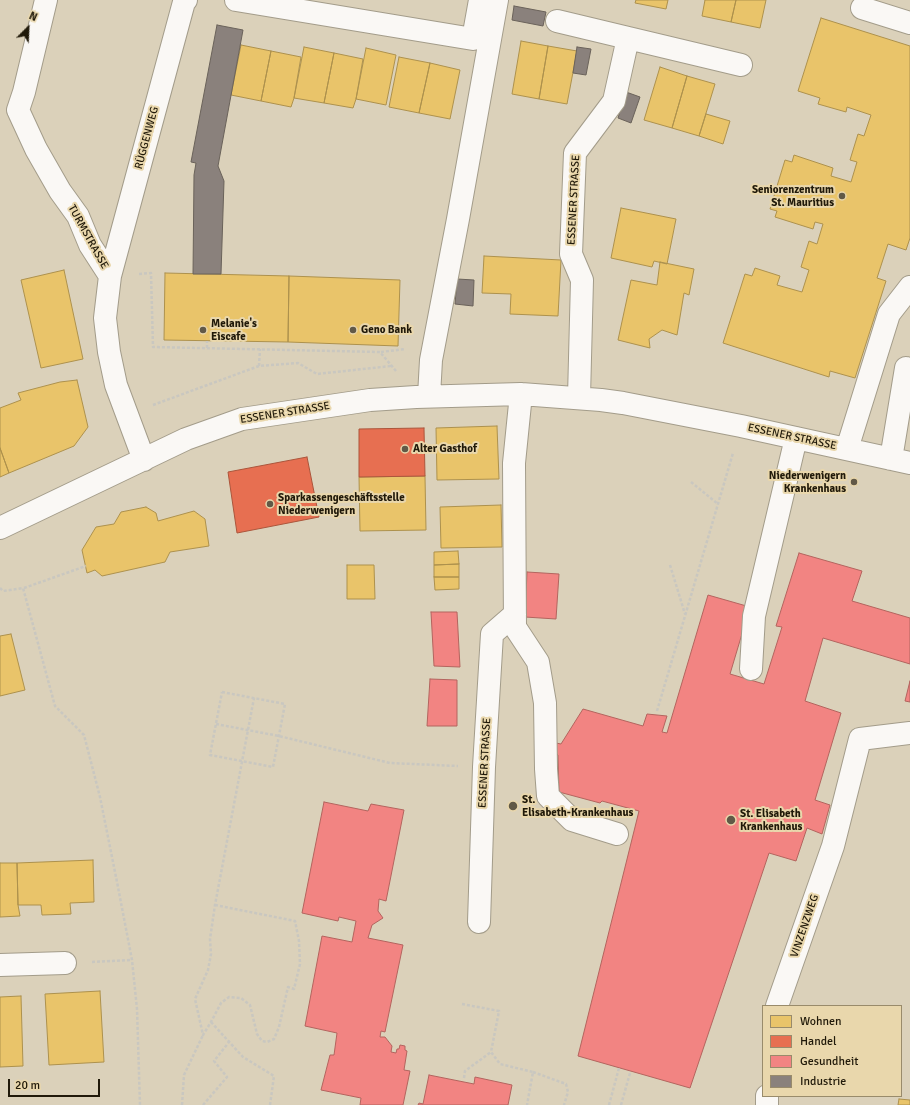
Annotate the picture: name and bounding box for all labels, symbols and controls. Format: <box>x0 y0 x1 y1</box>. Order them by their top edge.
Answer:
north arrow <box>8 8 48 48</box>
text: N <box>27 9 39 24</box>
street label: RÜGGENWEG <box>132 105 162 171</box>
street label: ESSENER STRASSE <box>565 155 583 245</box>
place label: Seniorenzentrum St. Mauritius <box>752 183 834 209</box>
marker: Seniorenzentrum St. Mauritius <box>837 191 847 201</box>
street label: TURMSTRASSE <box>65 203 111 271</box>
place label: Melanie's Eiscafe <box>211 317 257 343</box>
place label: Geno Bank <box>361 323 412 337</box>
marker: Melanie's Eiscafe <box>198 325 208 335</box>
marker: Geno Bank <box>348 325 358 335</box>
street label: ESSENER STRASSE <box>239 399 331 427</box>
street label: ESSENER STRASSE <box>746 421 838 453</box>
place label: Alter Gasthof <box>413 442 477 456</box>
marker: Alter Gasthof <box>400 444 410 454</box>
place label: Niederwenigern Krankenhaus <box>769 469 846 495</box>
marker: Niederwenigern Krankenhaus <box>849 477 859 487</box>
place label: Sparkassengeschäftsstelle Niederwenigern <box>278 491 405 517</box>
marker: Sparkassengeschäftsstelle Niederwenigern <box>265 499 275 509</box>
street label: ESSENER STRASSE <box>476 718 494 808</box>
place label: St. Elisabeth-Krankenhaus <box>522 793 633 819</box>
marker: St. Elisabeth-Krankenhaus <box>507 800 519 812</box>
place label: St. Elisabeth Krankenhaus <box>740 807 802 833</box>
marker: St. Elisabeth Krankenhaus <box>725 814 737 826</box>
street label: VINZENZWEG <box>788 893 822 959</box>
legend <box>762 1005 902 1097</box>
text: Wohnen <box>800 1014 842 1029</box>
text: Handel <box>800 1034 837 1049</box>
text: Gesundheit <box>800 1054 858 1069</box>
scale bar <box>10 1071 102 1097</box>
text: Industrie <box>800 1074 846 1089</box>
text: 20 m <box>15 1078 40 1093</box>

